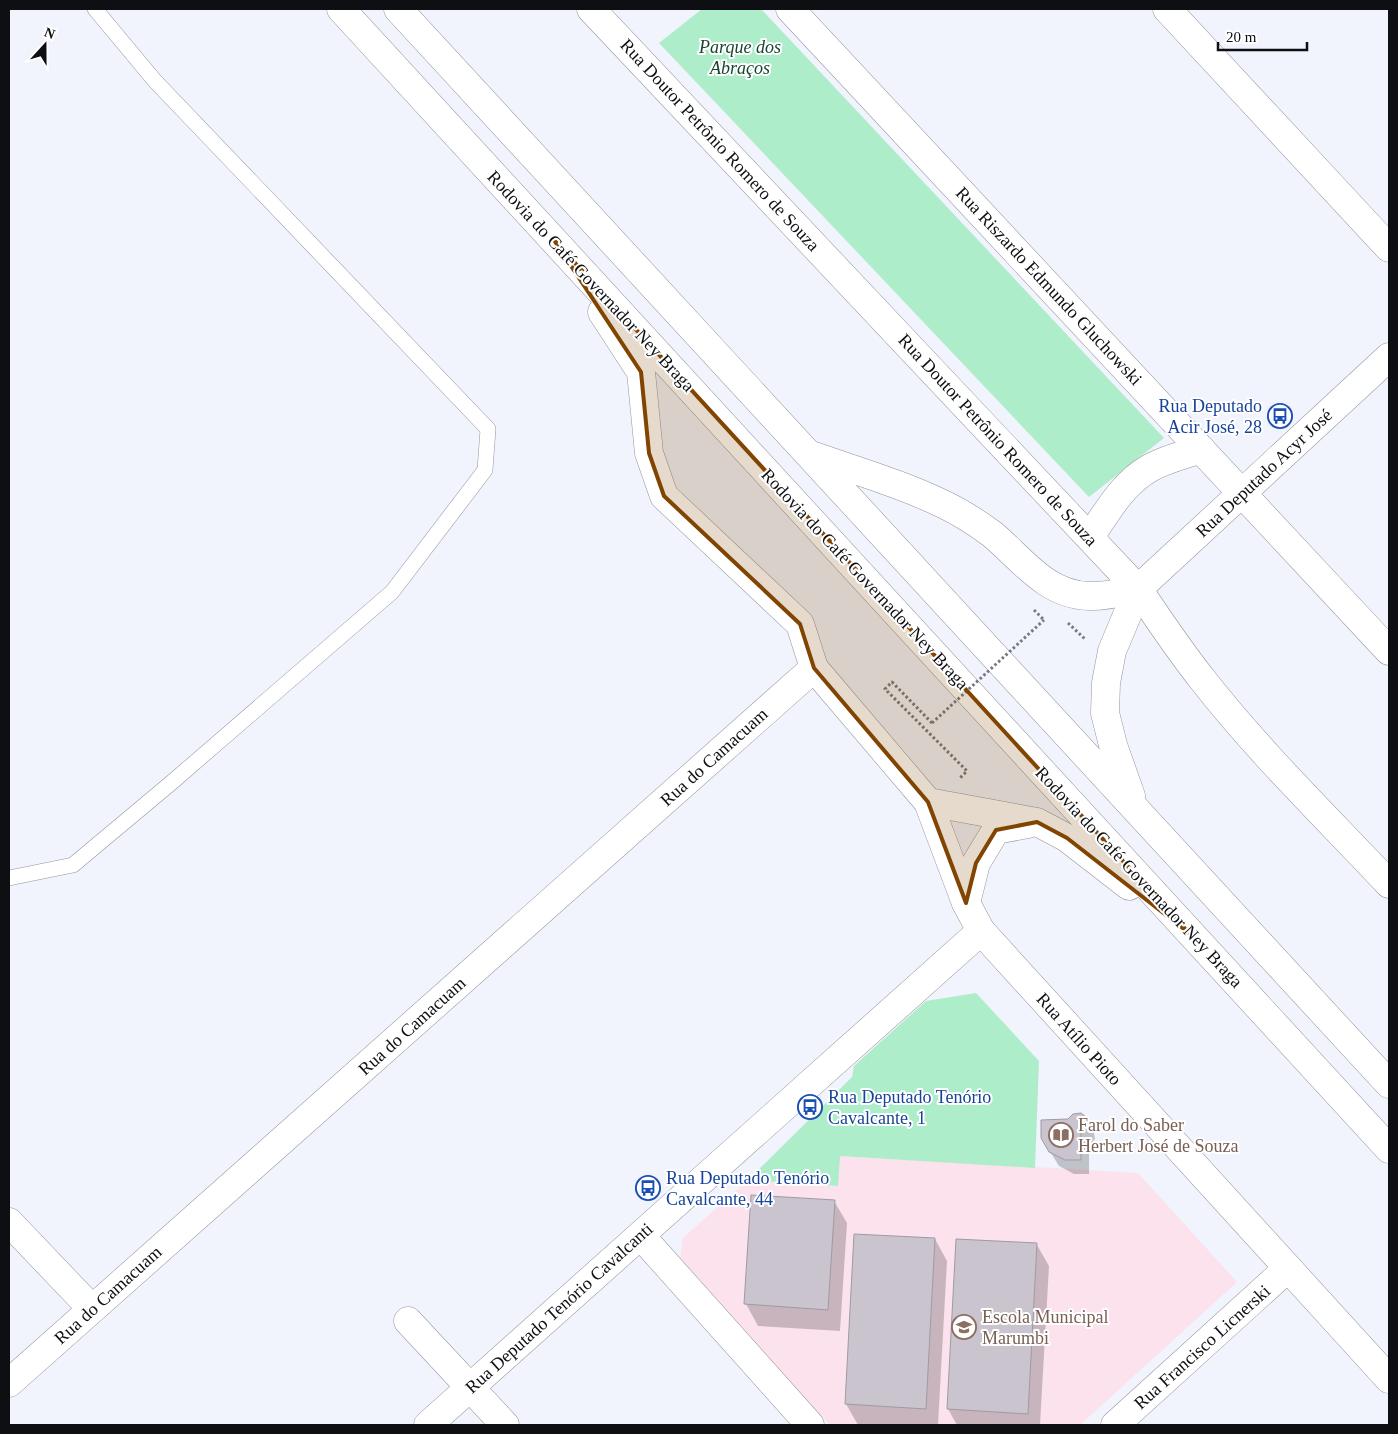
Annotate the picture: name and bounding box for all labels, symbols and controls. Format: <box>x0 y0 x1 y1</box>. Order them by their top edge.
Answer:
north arrow <box>20 20 70 70</box>
scale bar <box>1218 20 1307 52</box>
text: N <box>42 25 57 42</box>
text: 20 m <box>1226 29 1257 45</box>
street label: Rua Doutor Petrônio Romero de Souza <box>616 35 824 255</box>
park label: Parque dos Abraços <box>698 37 781 78</box>
street label: Rodovia do Café Governador Ney Braga <box>483 167 699 395</box>
street label: Rua Riszardo Edmundo Gluchowski <box>952 183 1146 389</box>
street label: Rua Doutor Petrônio Romero de Souza <box>894 330 1102 550</box>
place label: Rua Deputado Acir José, 28 <box>1159 396 1262 437</box>
bus stop icon: Rua Deputado Acir José, 28 <box>1267 403 1293 429</box>
street label: Rua Deputado Acyr José <box>1192 405 1336 541</box>
street label: Rodovia do Café Governador Ney Braga <box>757 465 973 693</box>
street label: Rua do Camacuam <box>656 704 772 810</box>
street label: Rodovia do Café Governador Ney Braga <box>1031 763 1247 991</box>
street label: Rua do Camacuam <box>354 973 470 1079</box>
street label: Rua Atílio Pioto <box>1032 989 1126 1089</box>
place label: Rua Deputado Tenório Cavalcante, 1 <box>828 1087 991 1128</box>
bus stop icon: Rua Deputado Tenório Cavalcante, 1 <box>797 1094 823 1120</box>
place label: Farol do Saber Herbert José de Souza <box>1078 1115 1238 1156</box>
library icon: Farol do Saber Herbert José de Souza <box>1048 1122 1074 1148</box>
place label: Rua Deputado Tenório Cavalcante, 44 <box>666 1168 829 1209</box>
bus stop icon: Rua Deputado Tenório Cavalcante, 44 <box>635 1175 661 1201</box>
street label: Rua Deputado Tenório Cavalcanti <box>461 1219 657 1397</box>
street label: Rua do Camacuam <box>50 1242 166 1348</box>
street label: Rua Francisco Licnerski <box>1130 1281 1274 1413</box>
place label: Escola Municipal Marumbi <box>982 1307 1108 1348</box>
school or university icon: Escola Municipal Marumbi <box>951 1314 977 1340</box>

